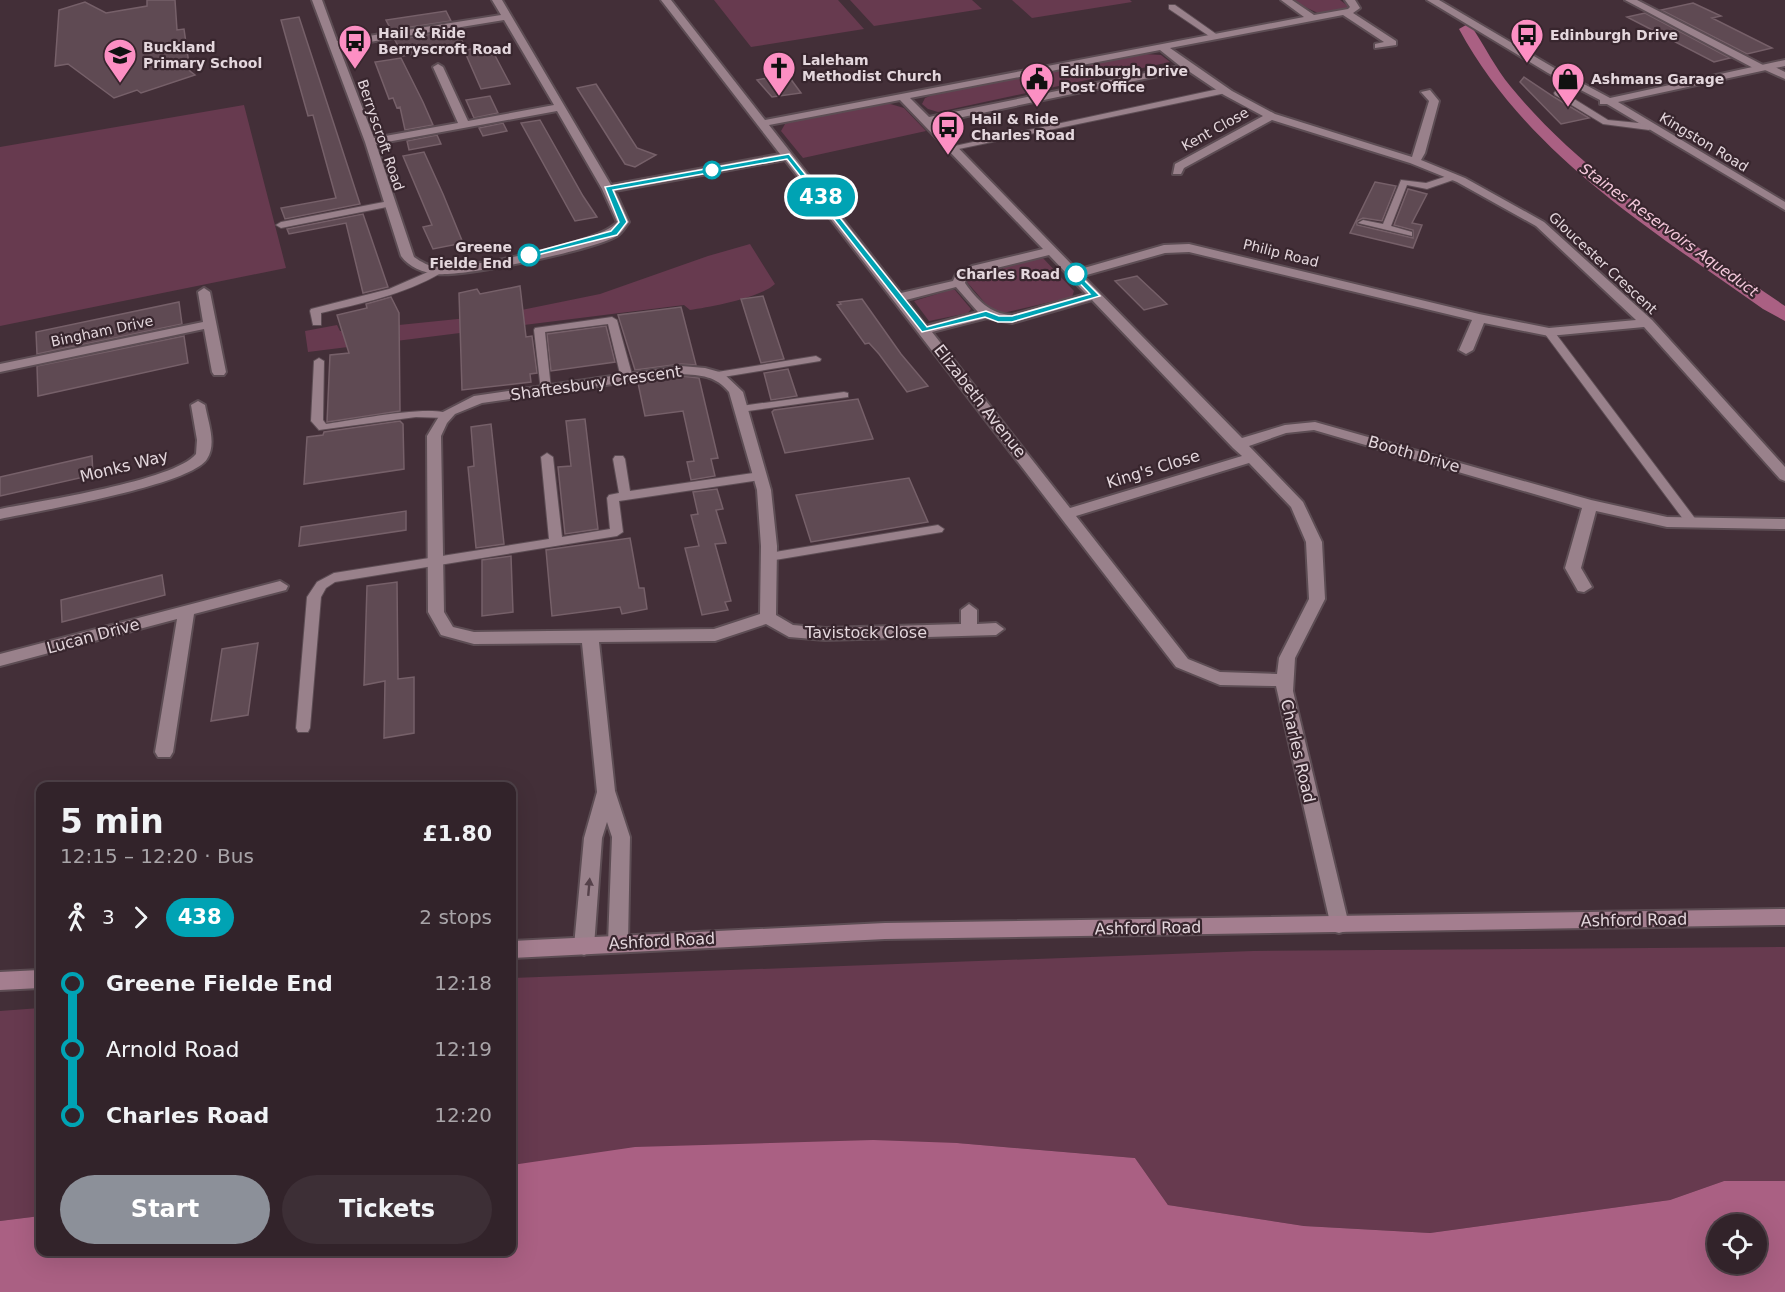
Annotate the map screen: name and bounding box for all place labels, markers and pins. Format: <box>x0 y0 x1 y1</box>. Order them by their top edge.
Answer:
bus stop icon: Edinburgh Drive <box>1509 17 1545 64</box>
bus stop icon: Hail & Ride Berryscroft Road <box>337 23 373 70</box>
place label: Hail & Ride Berryscroft Road <box>378 25 512 57</box>
place label: Edinburgh Drive <box>1550 27 1678 43</box>
school or university icon: Buckland Primary School <box>102 37 138 84</box>
place label: Buckland Primary School <box>143 39 262 71</box>
church icon: Laleham Methodist Church <box>761 50 797 97</box>
place label: Laleham Methodist Church <box>802 52 942 84</box>
public building icon: Edinburgh Drive Post Office <box>1019 61 1055 108</box>
shop icon: Ashmans Garage <box>1550 61 1586 108</box>
place label: Edinburgh Drive Post Office <box>1060 63 1188 95</box>
place label: Ashmans Garage <box>1591 71 1724 87</box>
bus stop icon: Hail & Ride Charles Road <box>930 109 966 156</box>
place label: Hail & Ride Charles Road <box>971 111 1075 143</box>
unlabelled marker <box>703 161 721 179</box>
place label: Greene Fielde End <box>429 239 512 271</box>
marker: Greene Fielde End <box>518 244 540 266</box>
marker: Charles Road <box>1065 263 1087 285</box>
place label: Charles Road <box>956 266 1060 282</box>

